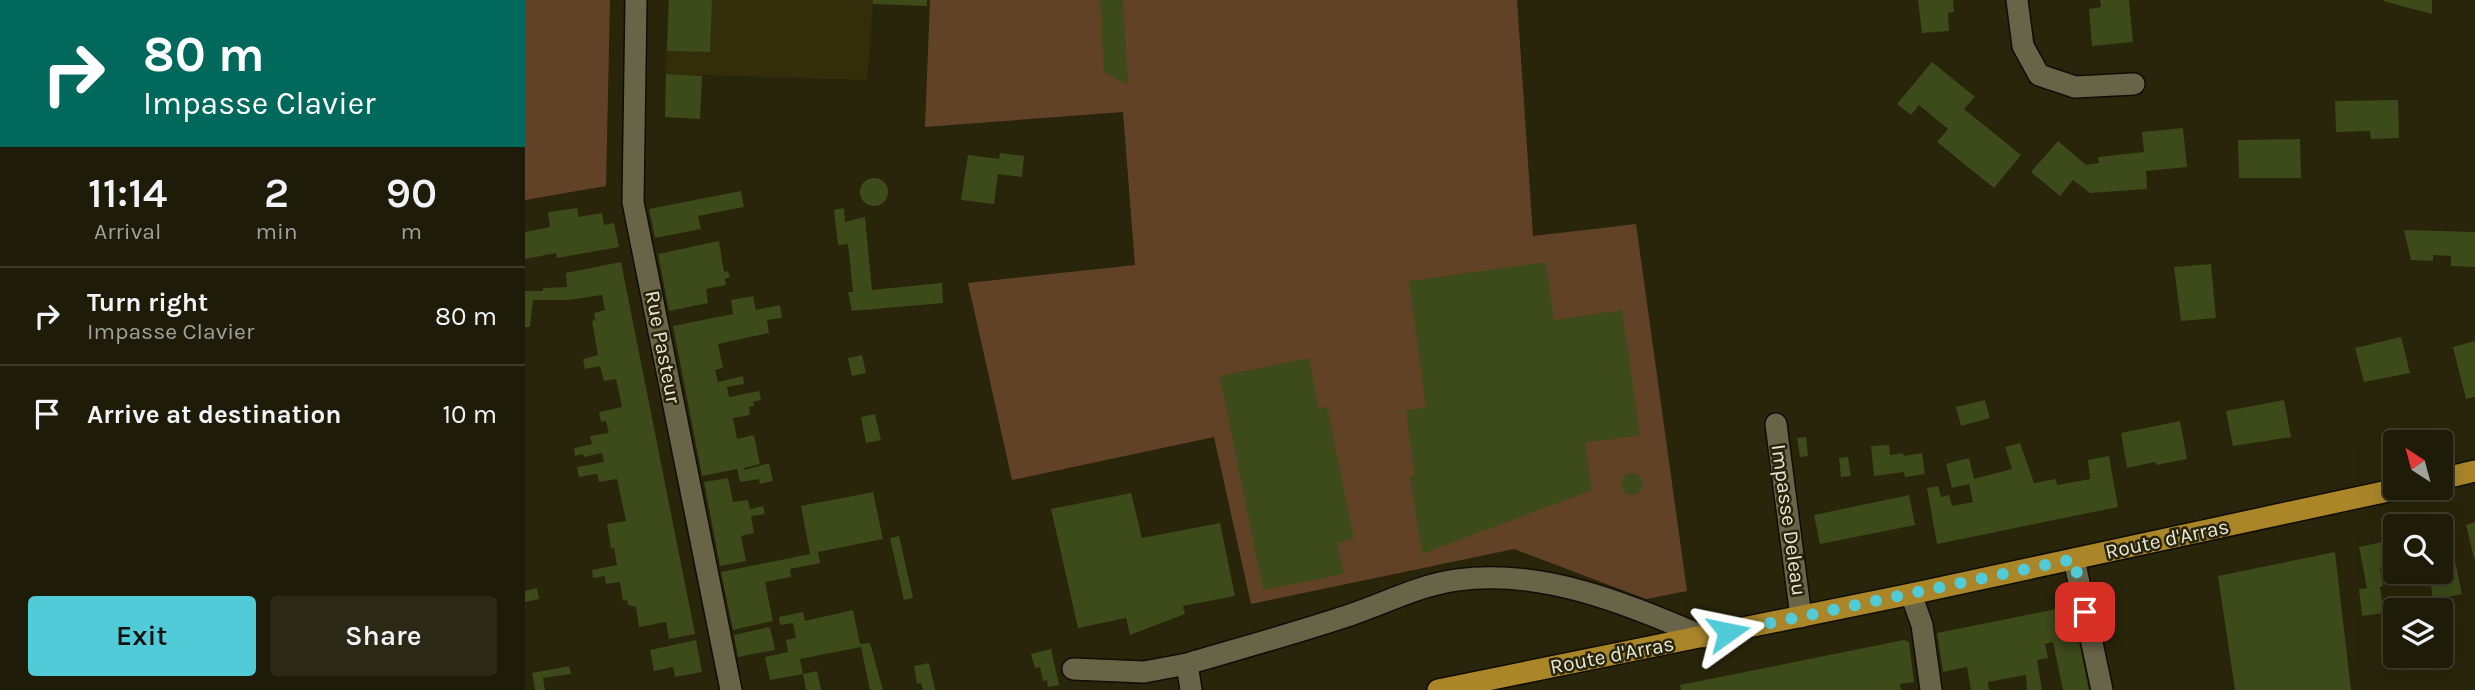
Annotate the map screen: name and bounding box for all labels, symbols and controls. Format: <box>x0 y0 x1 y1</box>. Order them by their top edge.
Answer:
text: 80 m <box>143 26 265 83</box>
icon: right <box>28 28 119 119</box>
text: Impasse Clavier <box>143 85 376 122</box>
text: 11:14 <box>88 168 167 218</box>
text: 2 <box>264 168 289 218</box>
text: 90 <box>386 168 437 218</box>
text: Arrival <box>94 218 161 245</box>
text: min <box>255 218 298 245</box>
text: m <box>401 218 422 245</box>
text: Turn right <box>87 287 208 318</box>
street label: Rue Pasteur <box>640 288 686 406</box>
icon: right <box>28 297 66 335</box>
text: 80 m <box>435 301 497 332</box>
text: Impasse Clavier <box>87 318 254 345</box>
icon: arrive <box>28 395 66 433</box>
text: Arrive at destination <box>87 399 341 430</box>
text: 10 m <box>442 399 497 430</box>
north arrow <box>2383 430 2453 500</box>
map controls <box>2383 430 2453 668</box>
street label: Impasse Deleau <box>1766 443 1812 597</box>
street label: Route d'Arras <box>2103 514 2231 564</box>
button: search <box>2383 514 2453 584</box>
pin <box>2055 582 2115 642</box>
icon: arrive <box>2066 593 2104 631</box>
position arrow <box>1691 595 1765 669</box>
button: Exit <box>28 596 256 676</box>
button: Share <box>270 596 497 676</box>
button: layers <box>2383 598 2453 668</box>
street label: Route d'Arras <box>1548 631 1676 679</box>

